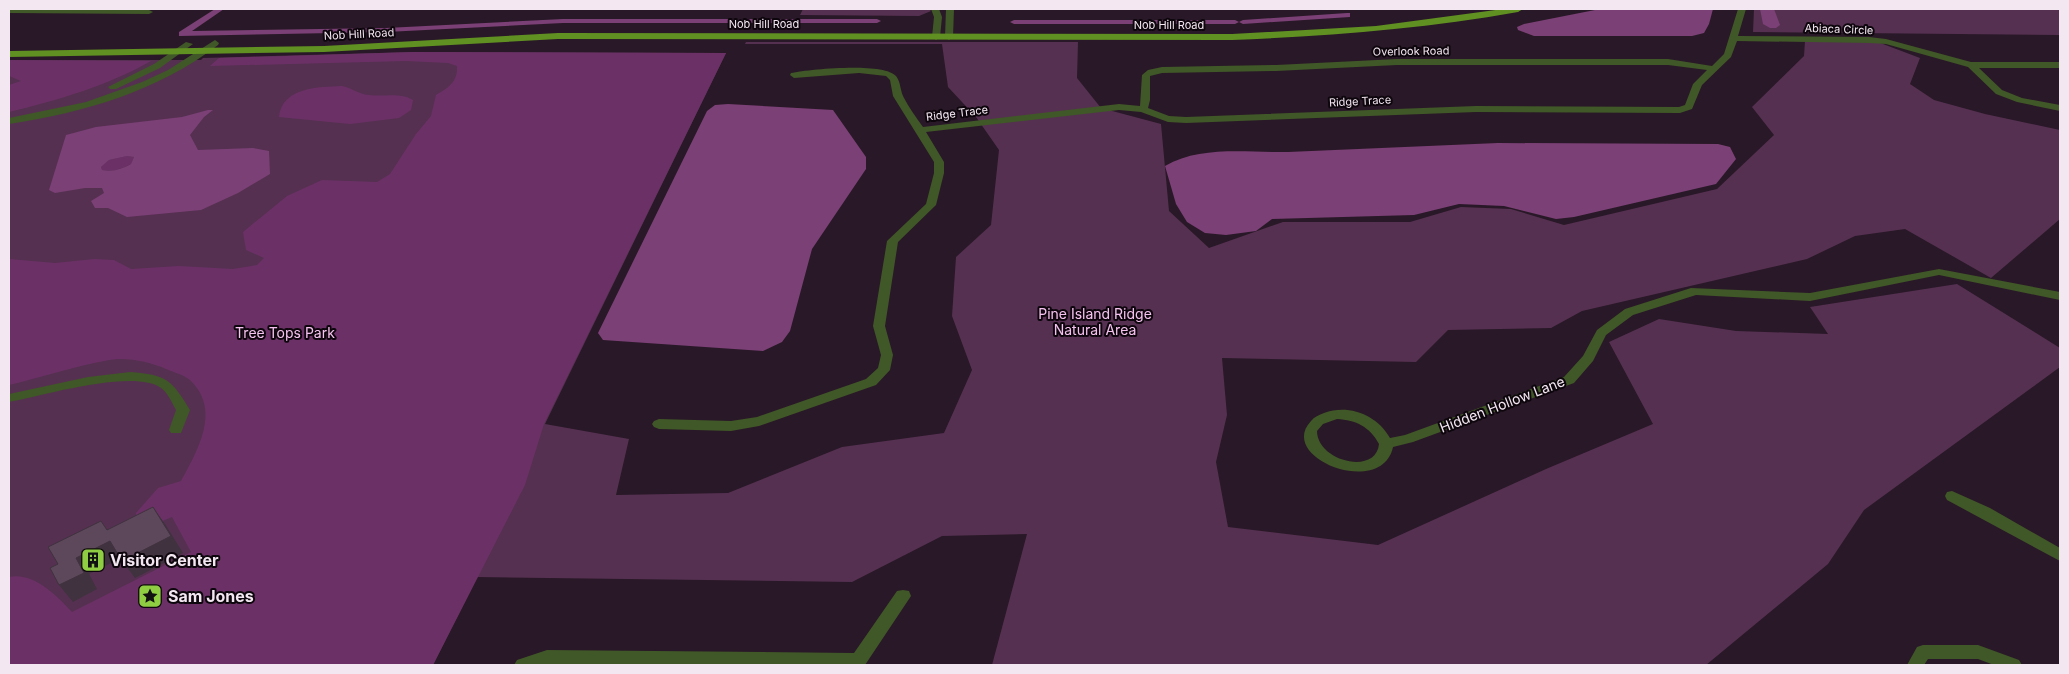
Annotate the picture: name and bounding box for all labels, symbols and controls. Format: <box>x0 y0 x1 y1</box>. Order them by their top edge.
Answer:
street label: Nob Hill Road <box>729 17 799 31</box>
street label: Nob Hill Road <box>1134 18 1204 32</box>
street label: Abiaca Circle <box>1804 21 1874 37</box>
street label: Nob Hill Road <box>323 25 395 43</box>
street label: Overlook Road <box>1373 43 1449 59</box>
street label: Ridge Trace <box>1329 92 1391 110</box>
street label: Ridge Trace <box>925 102 989 124</box>
park label: Pine Island Ridge Natural Area <box>1038 305 1152 338</box>
park label: Tree Tops Park <box>235 324 335 341</box>
street label: Hidden Hollow Lane <box>1437 372 1567 436</box>
building icon: Visitor Center <box>80 547 106 573</box>
place label: Visitor Center <box>110 550 219 570</box>
place icon: Sam Jones <box>137 583 163 609</box>
place label: Sam Jones <box>168 586 254 606</box>

